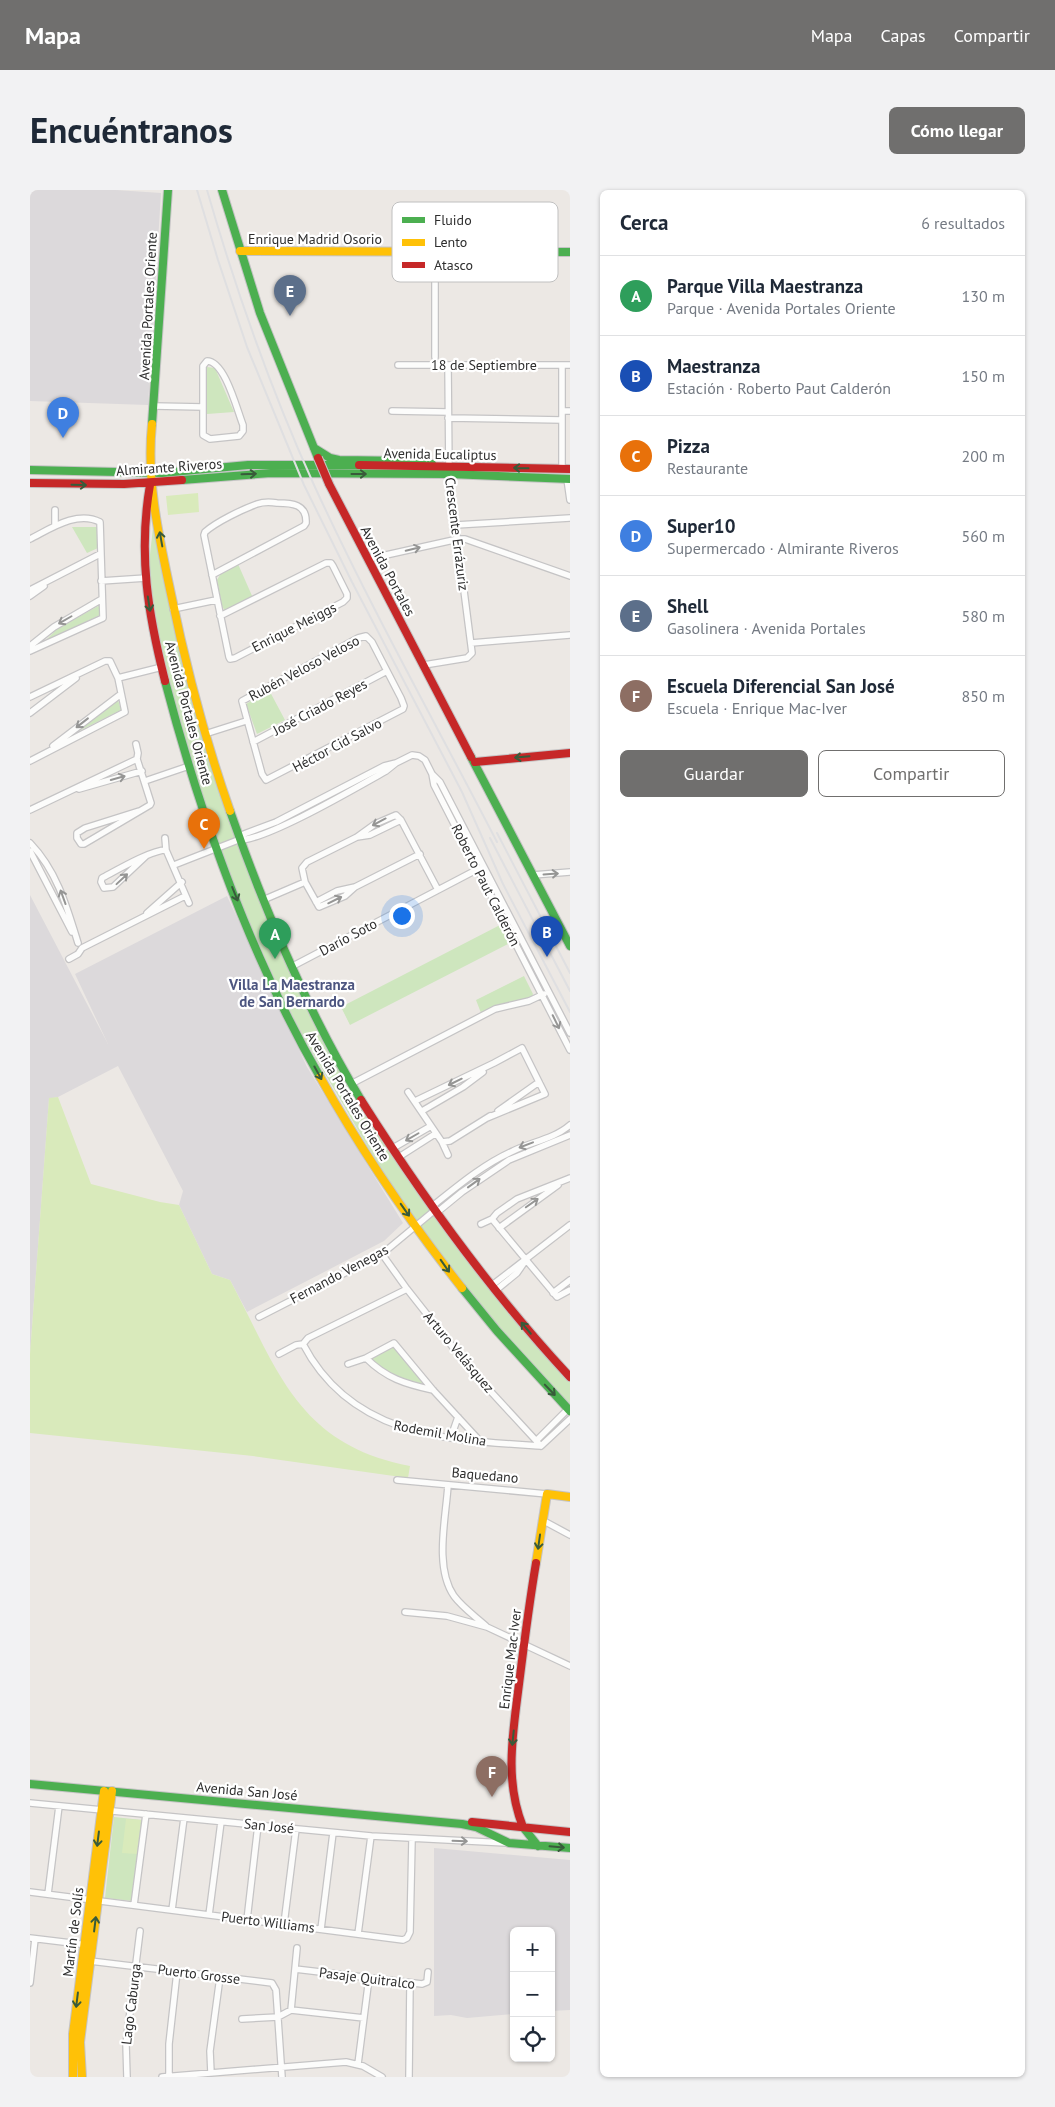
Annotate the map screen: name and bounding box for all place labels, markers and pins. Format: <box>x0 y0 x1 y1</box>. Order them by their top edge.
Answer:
pin: E <box>274 275 306 316</box>
pin: D <box>47 397 79 438</box>
pin: C <box>188 808 220 849</box>
pin: B <box>531 916 563 957</box>
pin: A <box>259 918 291 959</box>
pin: F <box>476 1756 508 1797</box>

